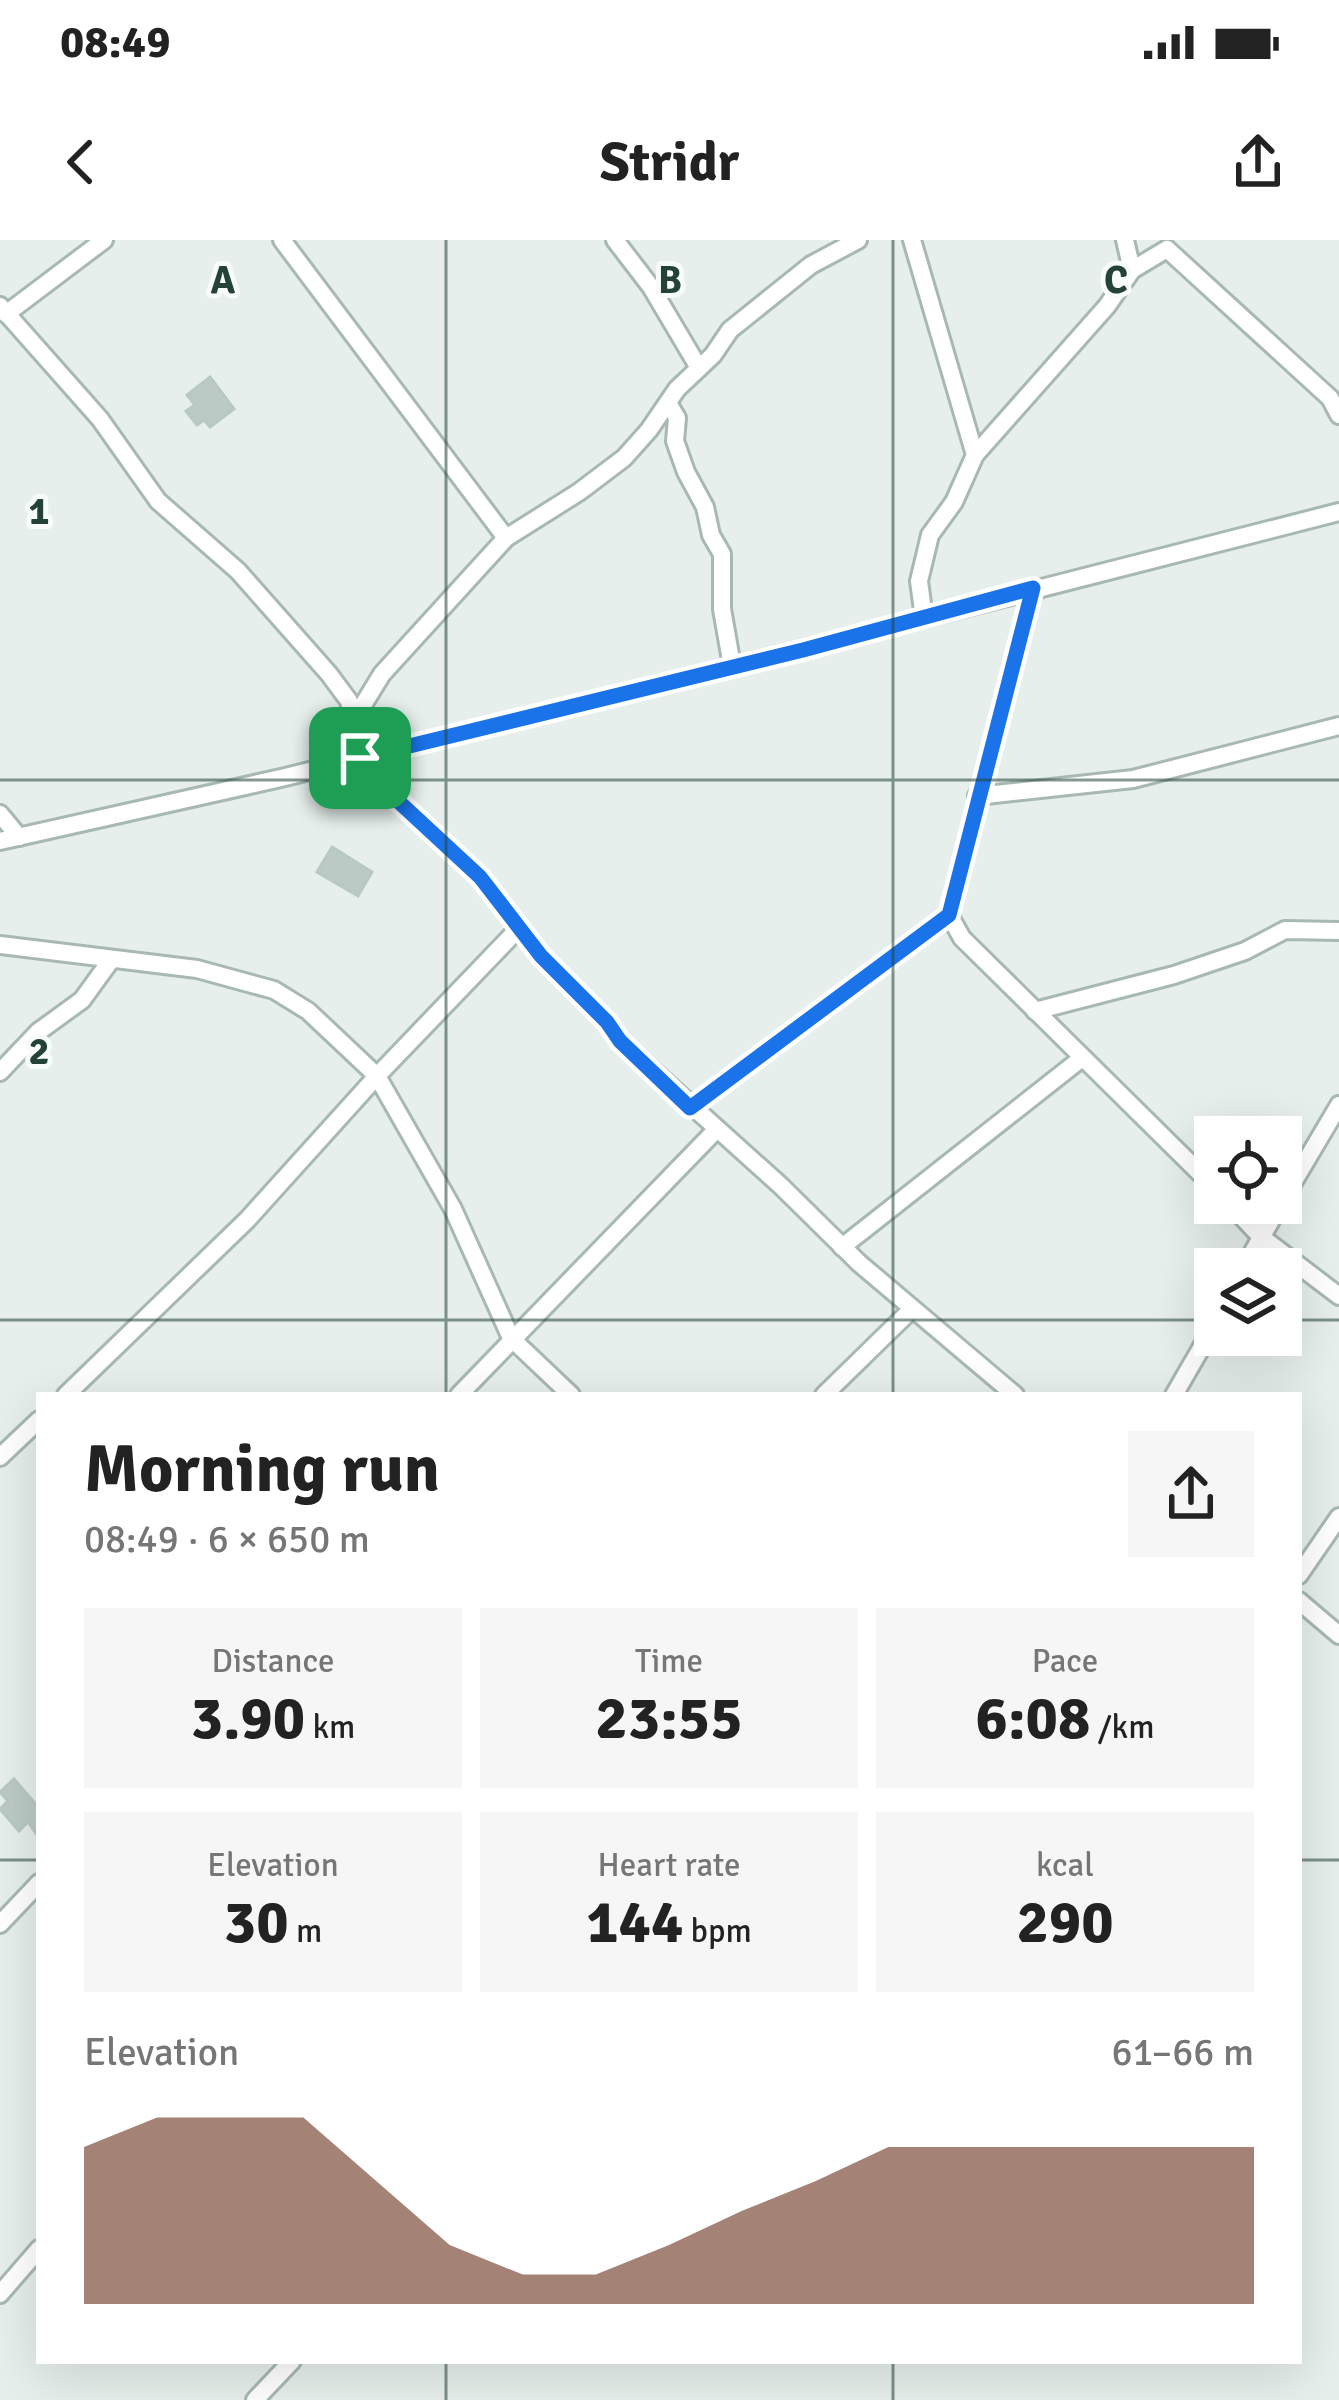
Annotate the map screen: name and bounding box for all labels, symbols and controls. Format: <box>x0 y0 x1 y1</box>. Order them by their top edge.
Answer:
text: 08:49 <box>60 15 170 70</box>
icon: back <box>48 129 114 195</box>
text: Stridr <box>600 129 739 196</box>
icon: share <box>1225 129 1291 195</box>
text: A <box>211 256 236 304</box>
text: B <box>658 256 682 304</box>
text: C <box>1104 256 1128 304</box>
text: 1 <box>28 487 50 535</box>
pin <box>309 707 411 809</box>
icon: arrive <box>327 725 393 791</box>
text: 2 <box>28 1027 50 1075</box>
map controls <box>1194 1116 1302 1356</box>
button: locate <box>1194 1116 1302 1224</box>
button: layers <box>1194 1248 1302 1356</box>
text: Morning run <box>84 1429 440 1510</box>
button: share <box>1128 1431 1254 1557</box>
text: 08:49 · 6 × 650 m <box>84 1515 370 1563</box>
text: Distance <box>212 1641 334 1682</box>
text: Time <box>635 1641 703 1682</box>
text: Pace <box>1032 1641 1098 1682</box>
text: 3.90 <box>191 1682 305 1756</box>
text: 23:55 <box>595 1682 743 1756</box>
text: 6:08 <box>976 1682 1090 1756</box>
text: km <box>305 1707 355 1748</box>
text: /km <box>1090 1707 1154 1748</box>
text: Elevation <box>207 1845 339 1886</box>
text: Heart rate <box>597 1845 741 1886</box>
text: kcal <box>1036 1845 1094 1886</box>
text: 30 <box>224 1886 289 1960</box>
text: 144 <box>586 1886 683 1960</box>
text: 290 <box>1016 1886 1114 1960</box>
text: m <box>289 1911 322 1952</box>
text: bpm <box>683 1911 752 1952</box>
text: Elevation <box>84 2028 239 2076</box>
text: 61–66 m <box>1111 2028 1254 2076</box>

